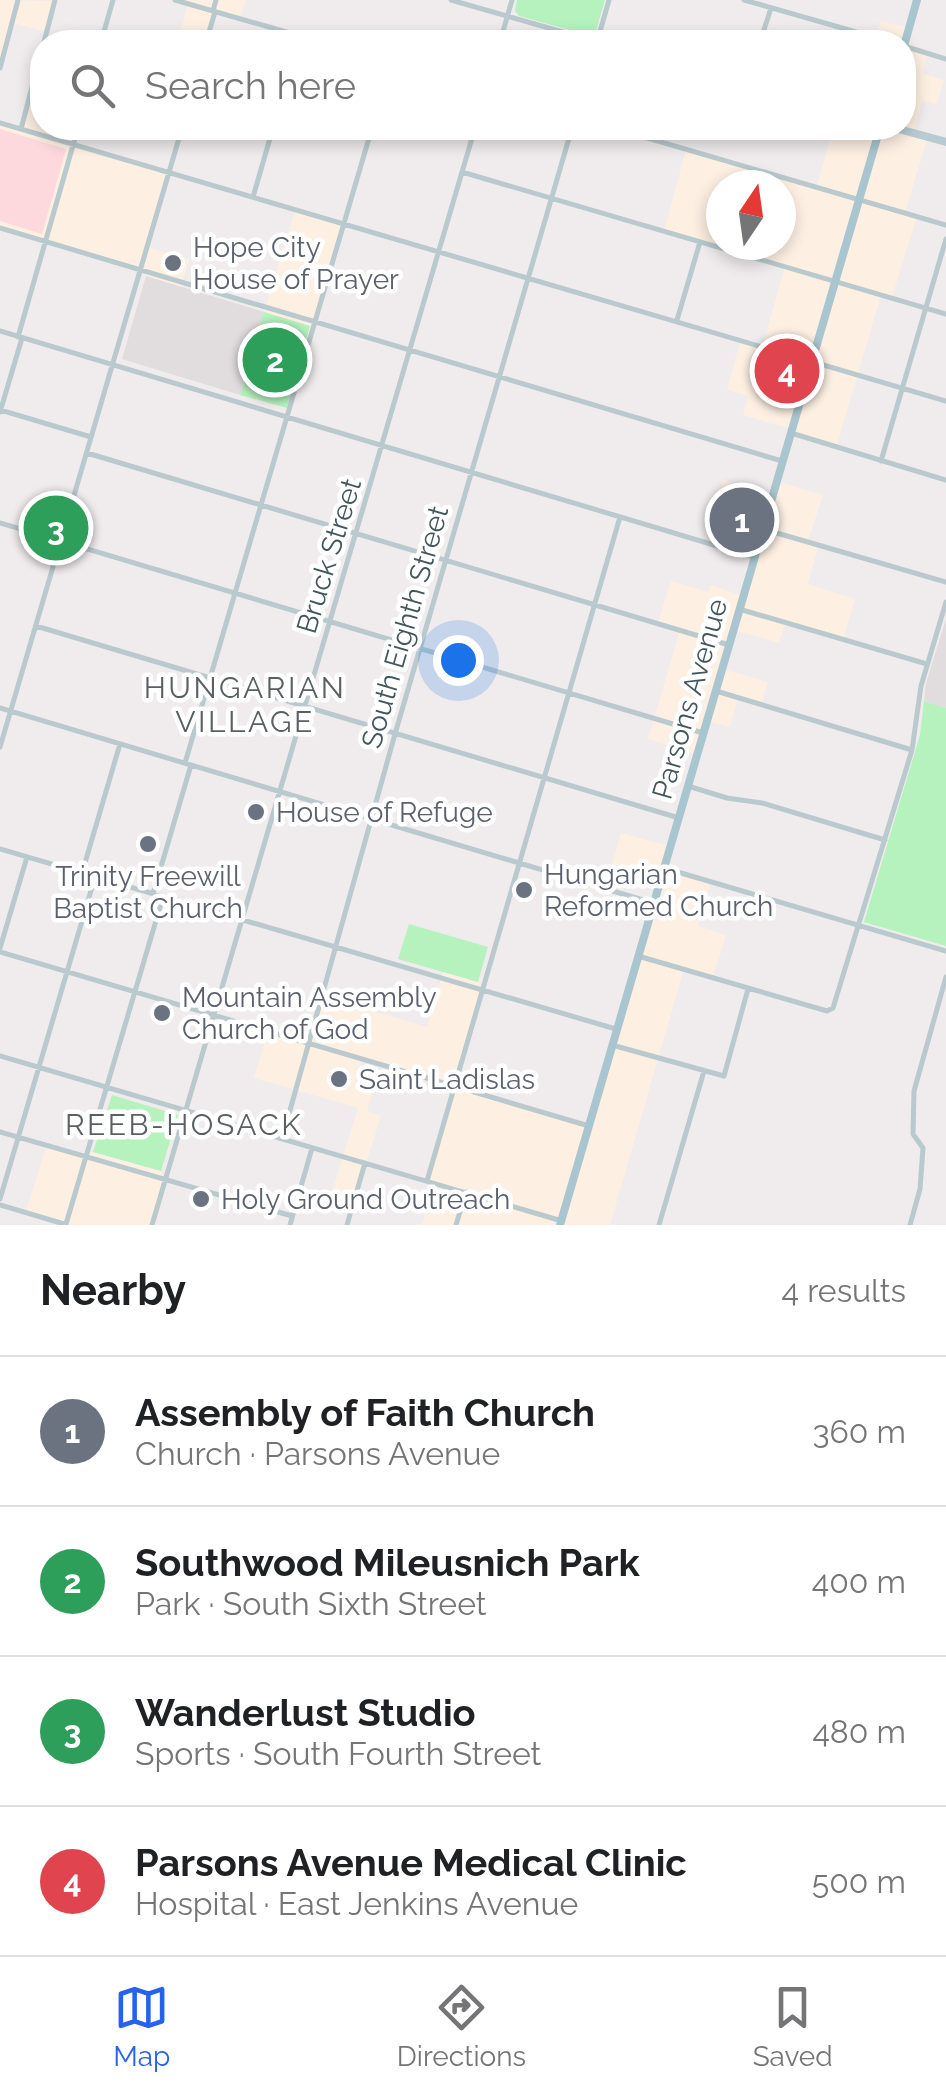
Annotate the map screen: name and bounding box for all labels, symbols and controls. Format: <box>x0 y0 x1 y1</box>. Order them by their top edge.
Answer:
search box <box>30 30 916 140</box>
icon: search <box>65 58 120 113</box>
text: Search here <box>145 63 356 108</box>
north arrow <box>706 170 796 260</box>
place label: Hope City House of Prayer <box>193 231 399 296</box>
marker: Hope City House of Prayer <box>162 252 184 274</box>
pin: 2 <box>242 322 308 398</box>
pin: 4 <box>754 334 820 408</box>
street label: Bruck Street <box>290 474 368 637</box>
pin: 1 <box>710 482 774 558</box>
pin: 3 <box>23 490 88 566</box>
street label: South Eighth Street <box>355 502 456 752</box>
street label: Parsons Avenue <box>646 595 734 803</box>
your location <box>433 635 484 686</box>
district label: HUNGARIAN VILLAGE <box>144 670 346 739</box>
place label: House of Refuge <box>276 796 493 829</box>
marker: House of Refuge <box>245 801 267 823</box>
marker: Trinity Freewill Baptist Church <box>137 833 159 855</box>
place label: Hungarian Reformed Church <box>544 858 773 923</box>
place label: Trinity Freewill Baptist Church <box>53 860 243 925</box>
marker: Hungarian Reformed Church <box>513 879 535 901</box>
place label: Mountain Assembly Church of God <box>182 981 437 1046</box>
marker: Mountain Assembly Church of God <box>151 1002 173 1024</box>
place label: Saint Ladislas <box>359 1063 535 1096</box>
marker: Saint Ladislas <box>328 1068 350 1090</box>
district label: REEB-HOSACK <box>65 1107 303 1142</box>
place label: Holy Ground Outreach <box>221 1183 510 1216</box>
marker: Holy Ground Outreach <box>190 1188 212 1210</box>
text: Nearby <box>40 1266 186 1315</box>
text: 4 results <box>782 1272 906 1309</box>
text: Assembly of Faith Church <box>135 1390 595 1435</box>
text: 1 <box>65 1413 80 1450</box>
text: 360 m <box>812 1413 906 1450</box>
text: Church · Parsons Avenue <box>135 1435 500 1472</box>
text: Southwood Mileusnich Park <box>135 1540 640 1585</box>
text: 2 <box>63 1563 82 1600</box>
text: 400 m <box>812 1563 906 1600</box>
text: Park · South Sixth Street <box>135 1585 487 1622</box>
text: Wanderlust Studio <box>135 1690 476 1735</box>
text: 3 <box>64 1713 81 1750</box>
text: 480 m <box>812 1713 906 1750</box>
text: Sports · South Fourth Street <box>135 1735 541 1772</box>
text: Parsons Avenue Medical Clinic <box>135 1840 687 1885</box>
text: 4 <box>63 1863 82 1900</box>
text: 500 m <box>812 1863 906 1900</box>
text: Hospital · East Jenkins Avenue <box>135 1885 578 1922</box>
tab: Map <box>113 1980 170 2073</box>
tab: Directions <box>397 1980 526 2073</box>
tab: Saved <box>753 1980 833 2073</box>

